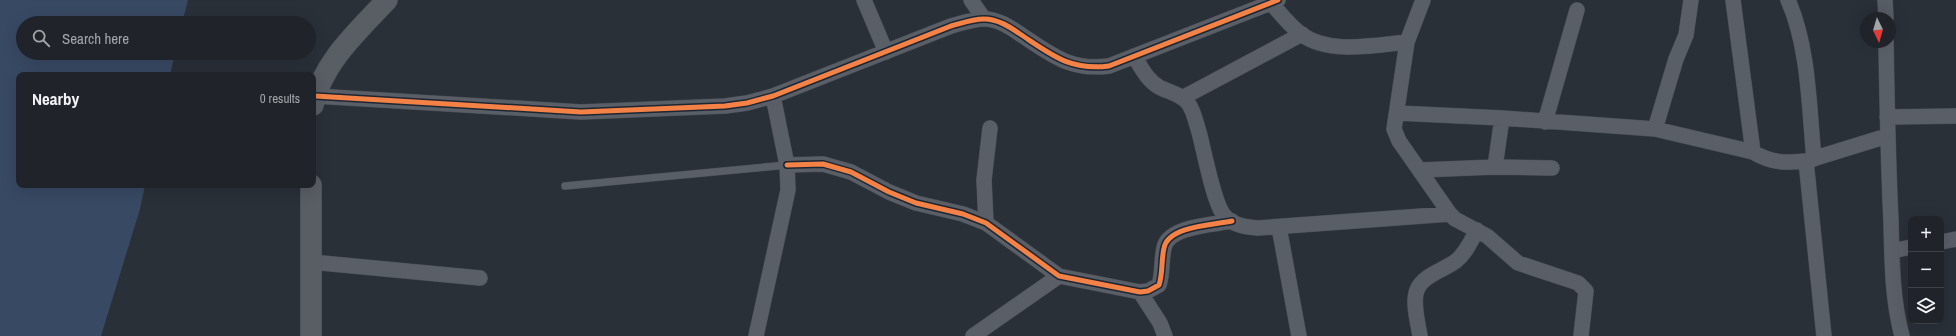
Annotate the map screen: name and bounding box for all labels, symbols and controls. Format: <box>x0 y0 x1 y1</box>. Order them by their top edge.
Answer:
north arrow <box>1860 12 1896 48</box>
search box <box>16 16 316 60</box>
icon: search <box>30 27 52 49</box>
text: Search here <box>62 28 129 49</box>
text: Nearby <box>32 87 79 110</box>
text: 0 results <box>260 90 300 107</box>
map controls <box>1908 216 1944 324</box>
button: + <box>1908 216 1944 252</box>
button: − <box>1908 252 1944 288</box>
button: layers <box>1908 288 1944 324</box>

